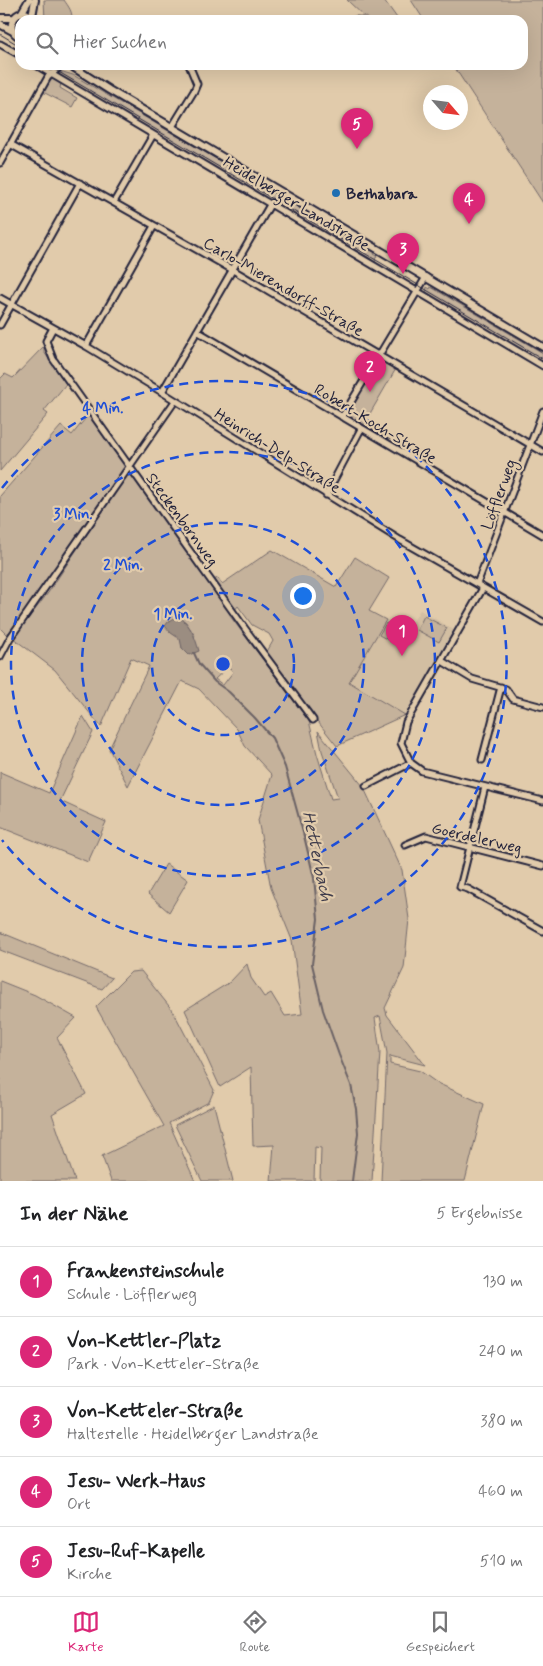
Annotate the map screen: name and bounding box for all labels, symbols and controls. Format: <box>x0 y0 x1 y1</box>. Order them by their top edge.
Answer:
search box <box>15 15 528 70</box>
icon: search <box>33 29 61 57</box>
text: Hier suchen <box>73 30 167 55</box>
north arrow <box>423 85 468 130</box>
pin: 5 <box>341 108 373 149</box>
street label: Heidelberger Landstraße <box>218 152 374 257</box>
pin: 4 <box>453 183 485 224</box>
place label: Bethabara <box>346 184 418 205</box>
marker: Bethabara <box>330 187 342 199</box>
street label: Carlo-Mierendorff-Straße <box>199 233 367 342</box>
pin: 3 <box>387 233 419 274</box>
pin: 2 <box>354 351 386 392</box>
street label: Robert-Koch-Straße <box>310 379 441 469</box>
text: 4 Min. <box>83 399 123 419</box>
street label: Heinrich-Delp-Straße <box>210 404 345 499</box>
street label: Löfflerweg <box>477 456 523 533</box>
street label: Steckenbornweg <box>141 469 223 571</box>
text: 3 Min. <box>54 505 92 525</box>
text: 2 Min. <box>103 556 143 576</box>
your location <box>290 583 316 609</box>
text: 1 Min. <box>154 605 192 625</box>
pin: 1 <box>386 615 418 656</box>
centre of rings <box>214 655 232 673</box>
water label: Hetterbach <box>296 809 338 904</box>
street label: Goerdelerweg <box>429 818 524 859</box>
text: In der Nähe <box>20 1200 128 1228</box>
text: 5 Ergebnisse <box>437 1203 523 1224</box>
text: Frankensteinschule <box>67 1259 224 1284</box>
text: 1 <box>32 1271 40 1292</box>
text: 130 m <box>482 1271 523 1292</box>
text: Schule · Löfflerweg <box>67 1284 197 1305</box>
text: Von-Kettler-Platz <box>67 1329 221 1354</box>
text: 2 <box>32 1341 40 1362</box>
text: 240 m <box>479 1341 523 1362</box>
text: Park · Von-Ketteler-Straße <box>67 1354 259 1375</box>
text: Von-Ketteler-Straße <box>67 1399 243 1424</box>
text: 3 <box>32 1411 40 1432</box>
text: 380 m <box>480 1411 523 1432</box>
text: Haltestelle · Heidelberger Landstraße <box>67 1424 319 1445</box>
text: Jesu- Werk-Haus <box>67 1469 205 1494</box>
text: 4 <box>31 1481 41 1502</box>
text: 460 m <box>478 1481 523 1502</box>
text: Ort <box>67 1494 91 1515</box>
text: Jesu-Ruf-Kapelle <box>67 1539 205 1564</box>
text: 5 <box>31 1551 41 1572</box>
text: 510 m <box>480 1551 523 1572</box>
text: Kirche <box>67 1564 112 1585</box>
tab: Karte <box>68 1608 104 1656</box>
tab: Route <box>239 1608 270 1656</box>
tab: Gespeichert <box>406 1608 475 1656</box>

